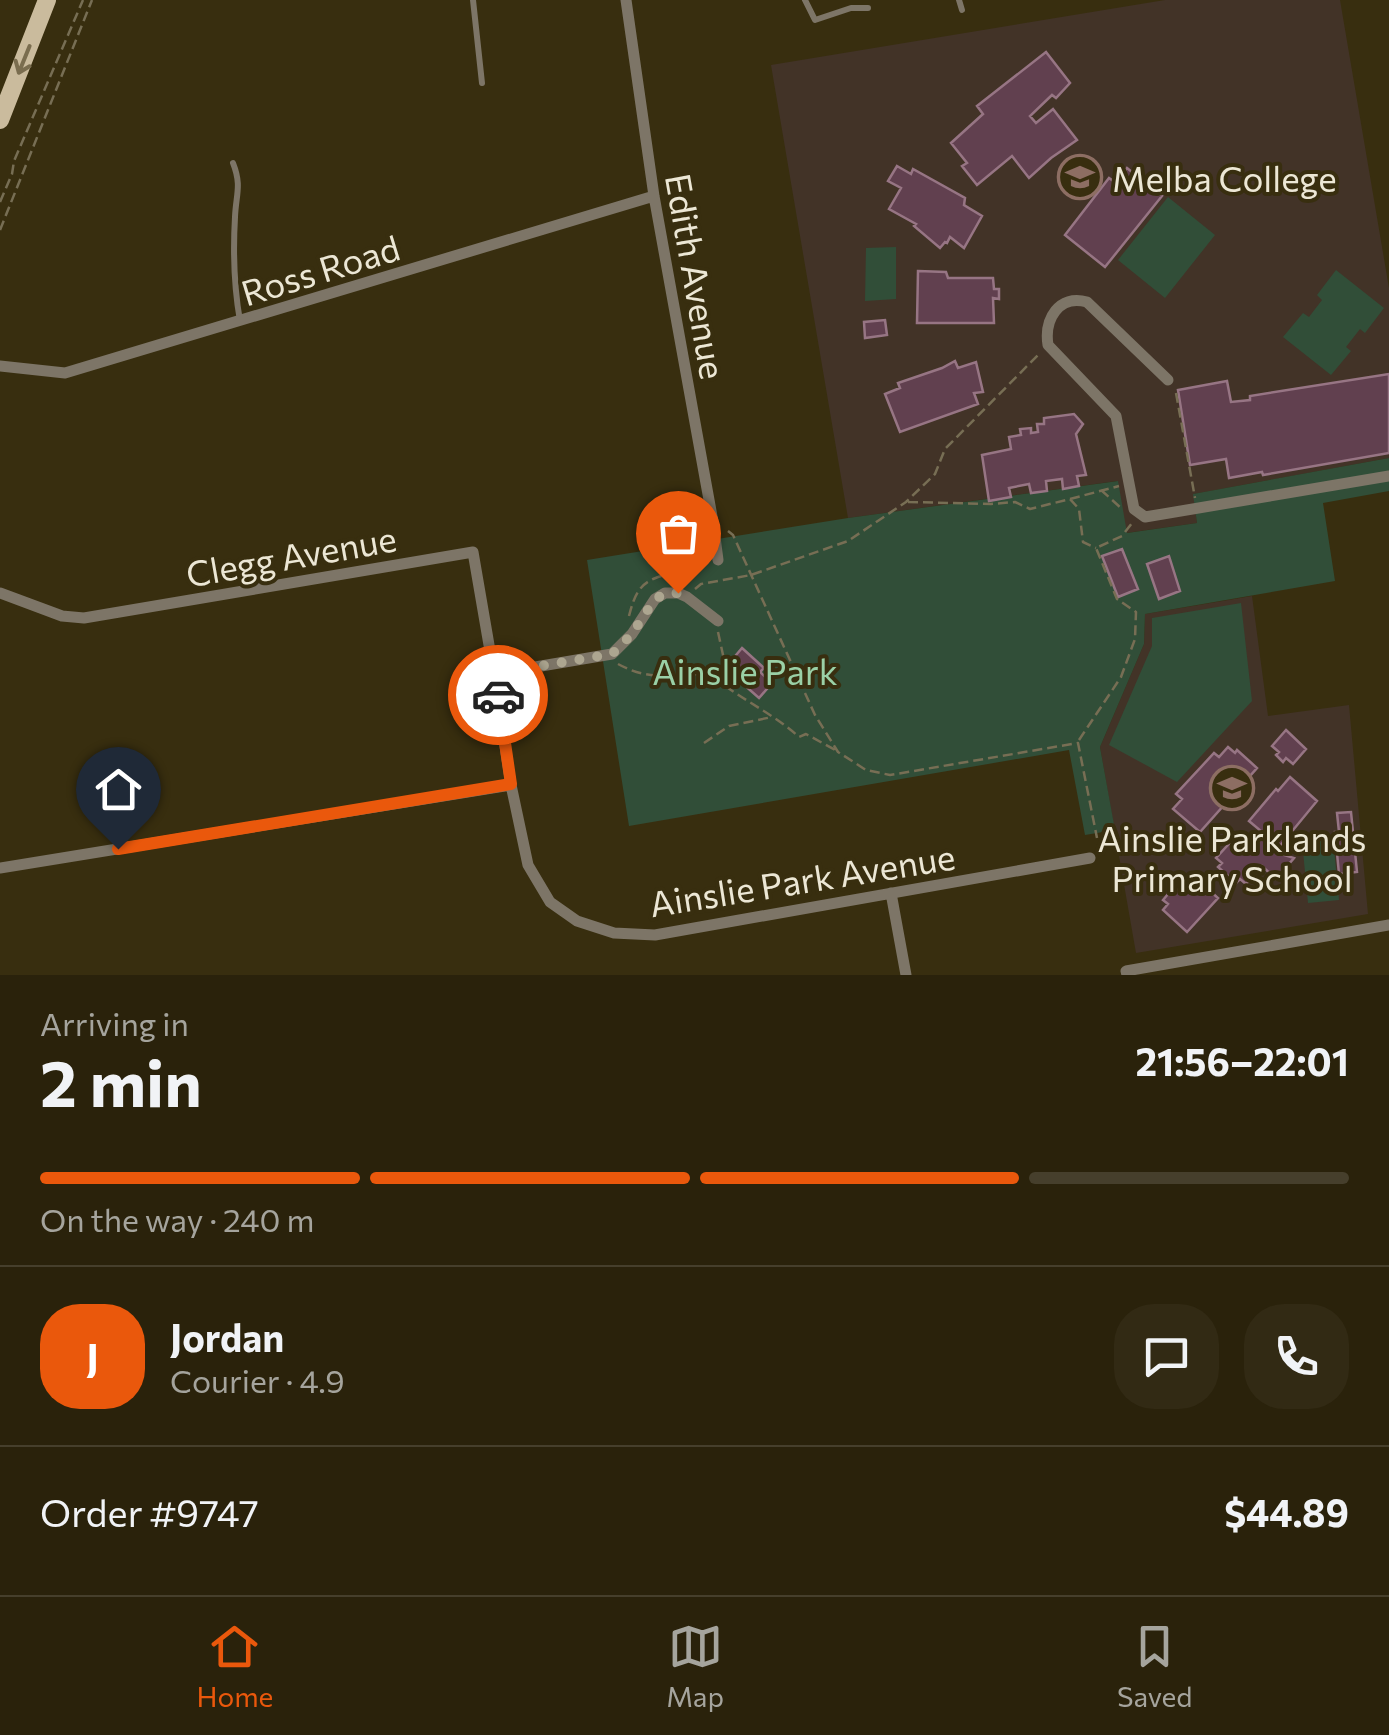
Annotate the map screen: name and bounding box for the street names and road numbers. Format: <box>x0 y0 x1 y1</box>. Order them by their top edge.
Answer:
street label: Edith Avenue <box>658 170 736 382</box>
street label: Ross Road <box>236 225 404 313</box>
street label: Clegg Avenue <box>183 515 399 595</box>
street label: Ainslie Park Avenue <box>646 834 958 924</box>

